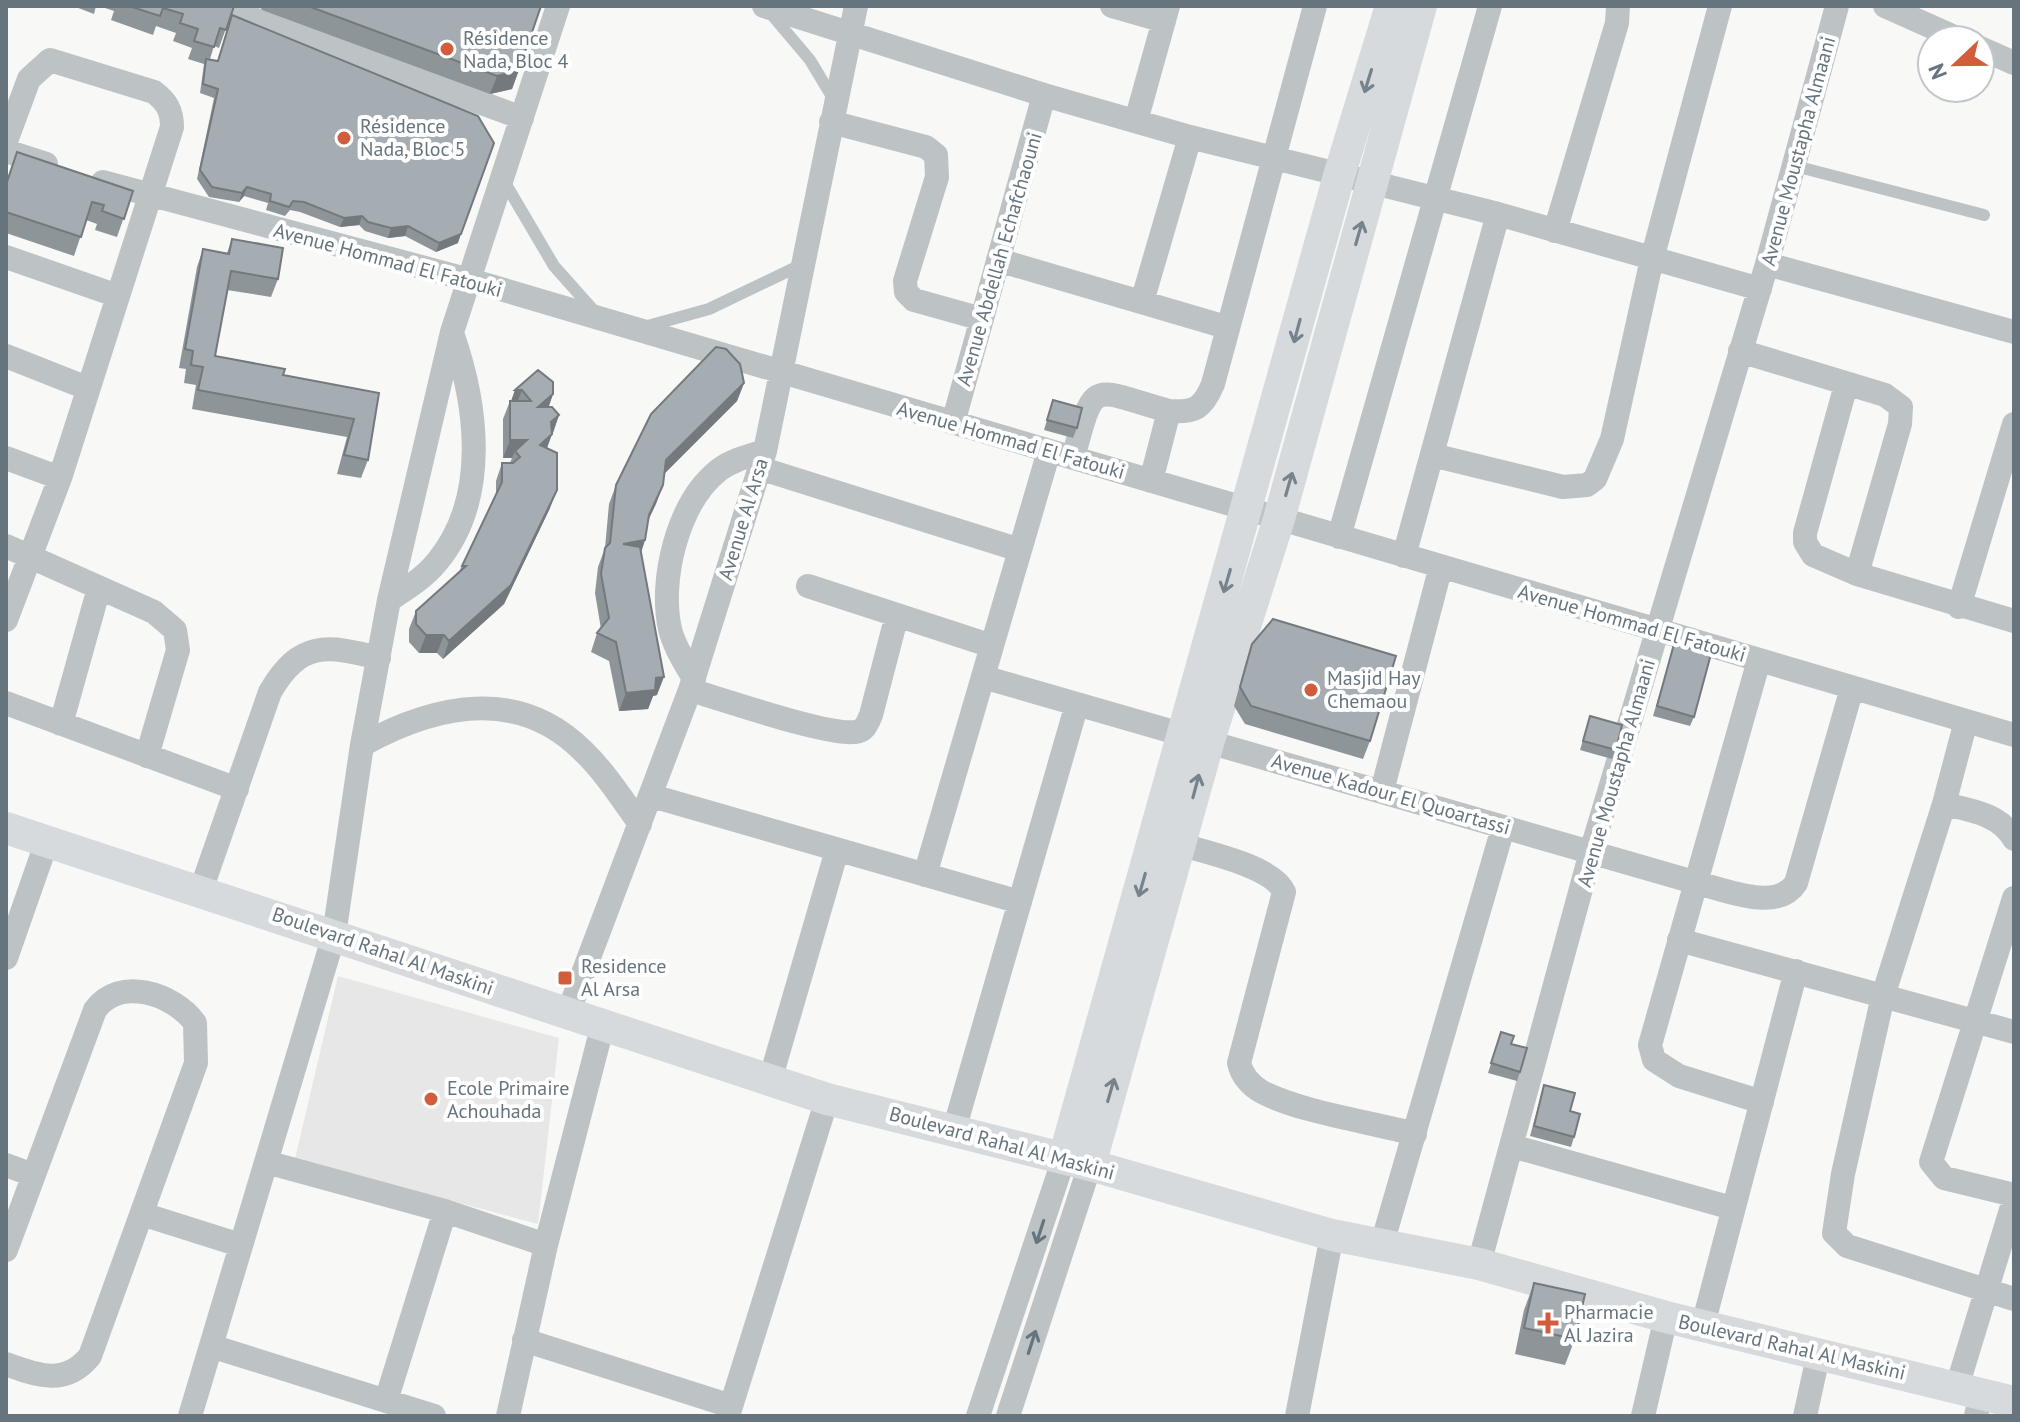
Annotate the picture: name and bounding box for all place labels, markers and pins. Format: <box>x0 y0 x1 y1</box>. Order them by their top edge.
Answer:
place label: Résidence Nada, Bloc 4 <box>463 25 568 74</box>
marker: Résidence Nada, Bloc 4 <box>438 40 456 58</box>
place label: Résidence Nada, Bloc 5 <box>360 113 465 162</box>
marker: Résidence Nada, Bloc 5 <box>335 129 353 147</box>
place label: Masjid Hay Chemaou <box>1327 665 1421 714</box>
marker: Masjid Hay Chemaou <box>1302 681 1320 699</box>
place label: Residence Al Arsa <box>581 953 666 1002</box>
marker: Residence Al Arsa <box>556 969 574 987</box>
place label: Ecole Primaire Achouhada <box>447 1075 569 1124</box>
marker: Ecole Primaire Achouhada <box>422 1090 440 1108</box>
place label: Pharmacie Al Jazira <box>1564 1299 1654 1348</box>
marker: Pharmacie Al Jazira <box>1539 1314 1557 1332</box>

